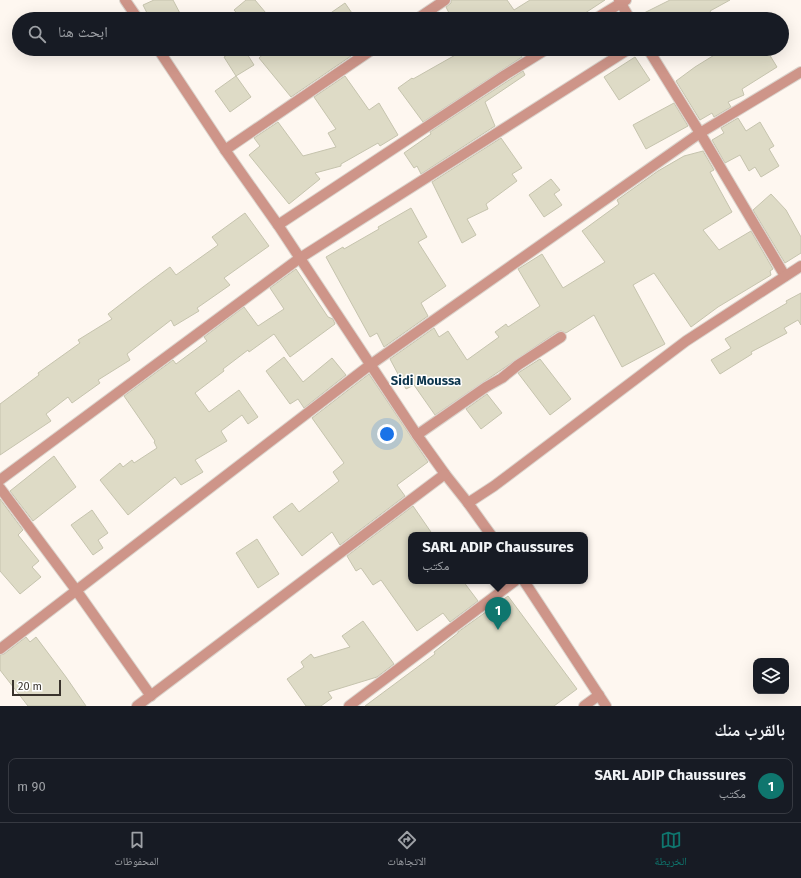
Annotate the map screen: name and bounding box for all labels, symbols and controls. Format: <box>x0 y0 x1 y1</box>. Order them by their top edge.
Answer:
search box <box>12 12 789 56</box>
icon: search <box>26 23 48 45</box>
text: ابحث هنا <box>58 23 108 41</box>
district label: Sidi Moussa <box>391 373 461 388</box>
your location <box>377 424 397 444</box>
popup <box>408 532 588 584</box>
text: SARL ADIP Chaussures <box>422 538 574 556</box>
text: مكتب <box>422 558 449 573</box>
pin: 1 <box>485 597 511 630</box>
map controls <box>753 658 789 694</box>
button: layers <box>753 658 789 694</box>
scale bar <box>12 678 61 697</box>
text: 20 m <box>18 680 42 693</box>
text: بالقرب منك <box>715 720 785 741</box>
text: SARL ADIP Chaussures <box>595 766 746 784</box>
text: 90 m <box>17 779 46 794</box>
text: 1 <box>768 779 774 794</box>
text: مكتب <box>719 786 746 801</box>
tab: المحفوظات <box>114 829 159 872</box>
tab: الاتجاهات <box>387 829 426 872</box>
tab: الخريطة <box>654 829 687 872</box>

